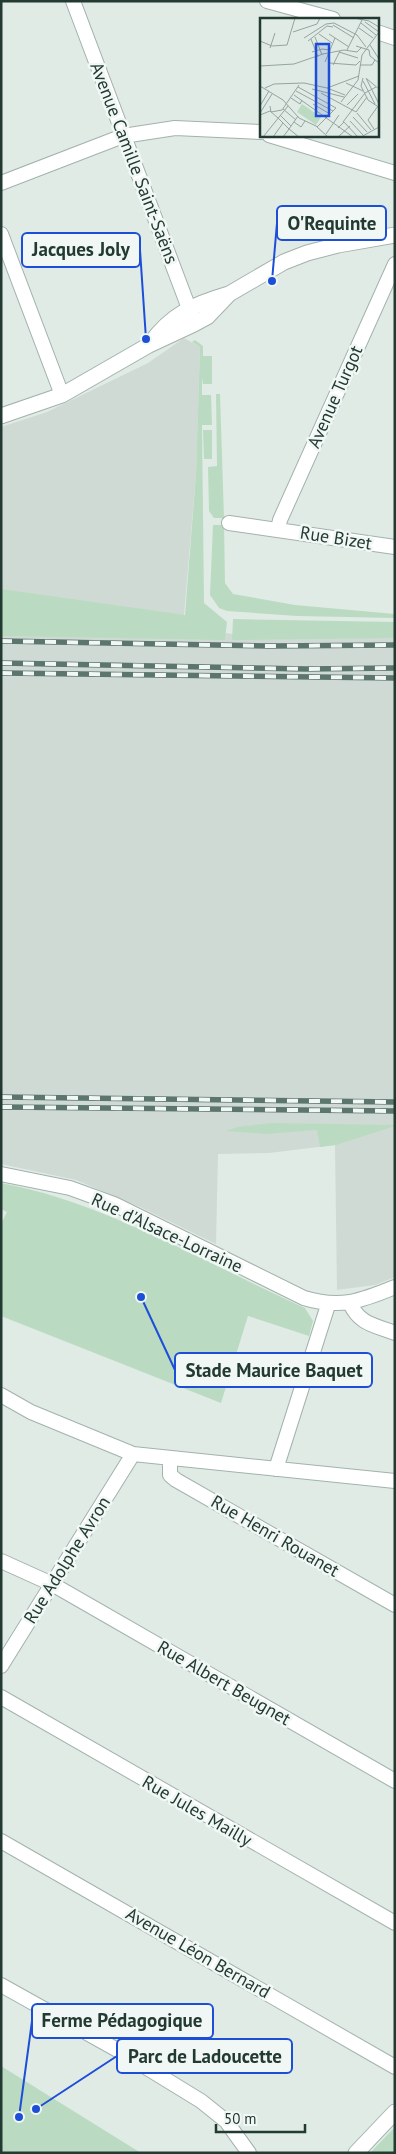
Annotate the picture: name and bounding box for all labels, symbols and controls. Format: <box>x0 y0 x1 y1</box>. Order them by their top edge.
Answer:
inset map <box>260 18 378 136</box>
street label: Avenue Camille Saint-Saëns <box>85 59 184 267</box>
callout: O'Requinte <box>277 206 386 240</box>
text: O'Requinte <box>288 211 376 235</box>
callout: Jacques Joly <box>22 233 140 267</box>
text: Jacques Joly <box>31 237 131 261</box>
street label: Avenue Turgot <box>302 342 367 452</box>
street label: Rue Bizet <box>298 520 374 555</box>
street label: Rue d'Alsace-Lorraine <box>88 1187 246 1278</box>
callout: Stade Maurice Baquet <box>175 1353 372 1387</box>
text: Stade Maurice Baquet <box>185 1358 363 1382</box>
street label: Rue Henri Rouanet <box>207 1490 343 1582</box>
street label: Rue Adolphe Avron <box>18 1492 115 1628</box>
street label: Rue Albert Beugnet <box>154 1635 295 1730</box>
street label: Rue Jules Mailly <box>138 1770 257 1852</box>
street label: Avenue Léon Bernard <box>122 1902 275 2003</box>
callout: Ferme Pédagogique <box>32 2004 213 2038</box>
text: Ferme Pédagogique <box>42 2008 202 2032</box>
callout: Parc de Ladoucette <box>117 2039 292 2073</box>
text: Parc de Ladoucette <box>128 2044 282 2068</box>
scale bar <box>216 2102 305 2134</box>
text: 50 m <box>224 2109 257 2128</box>

